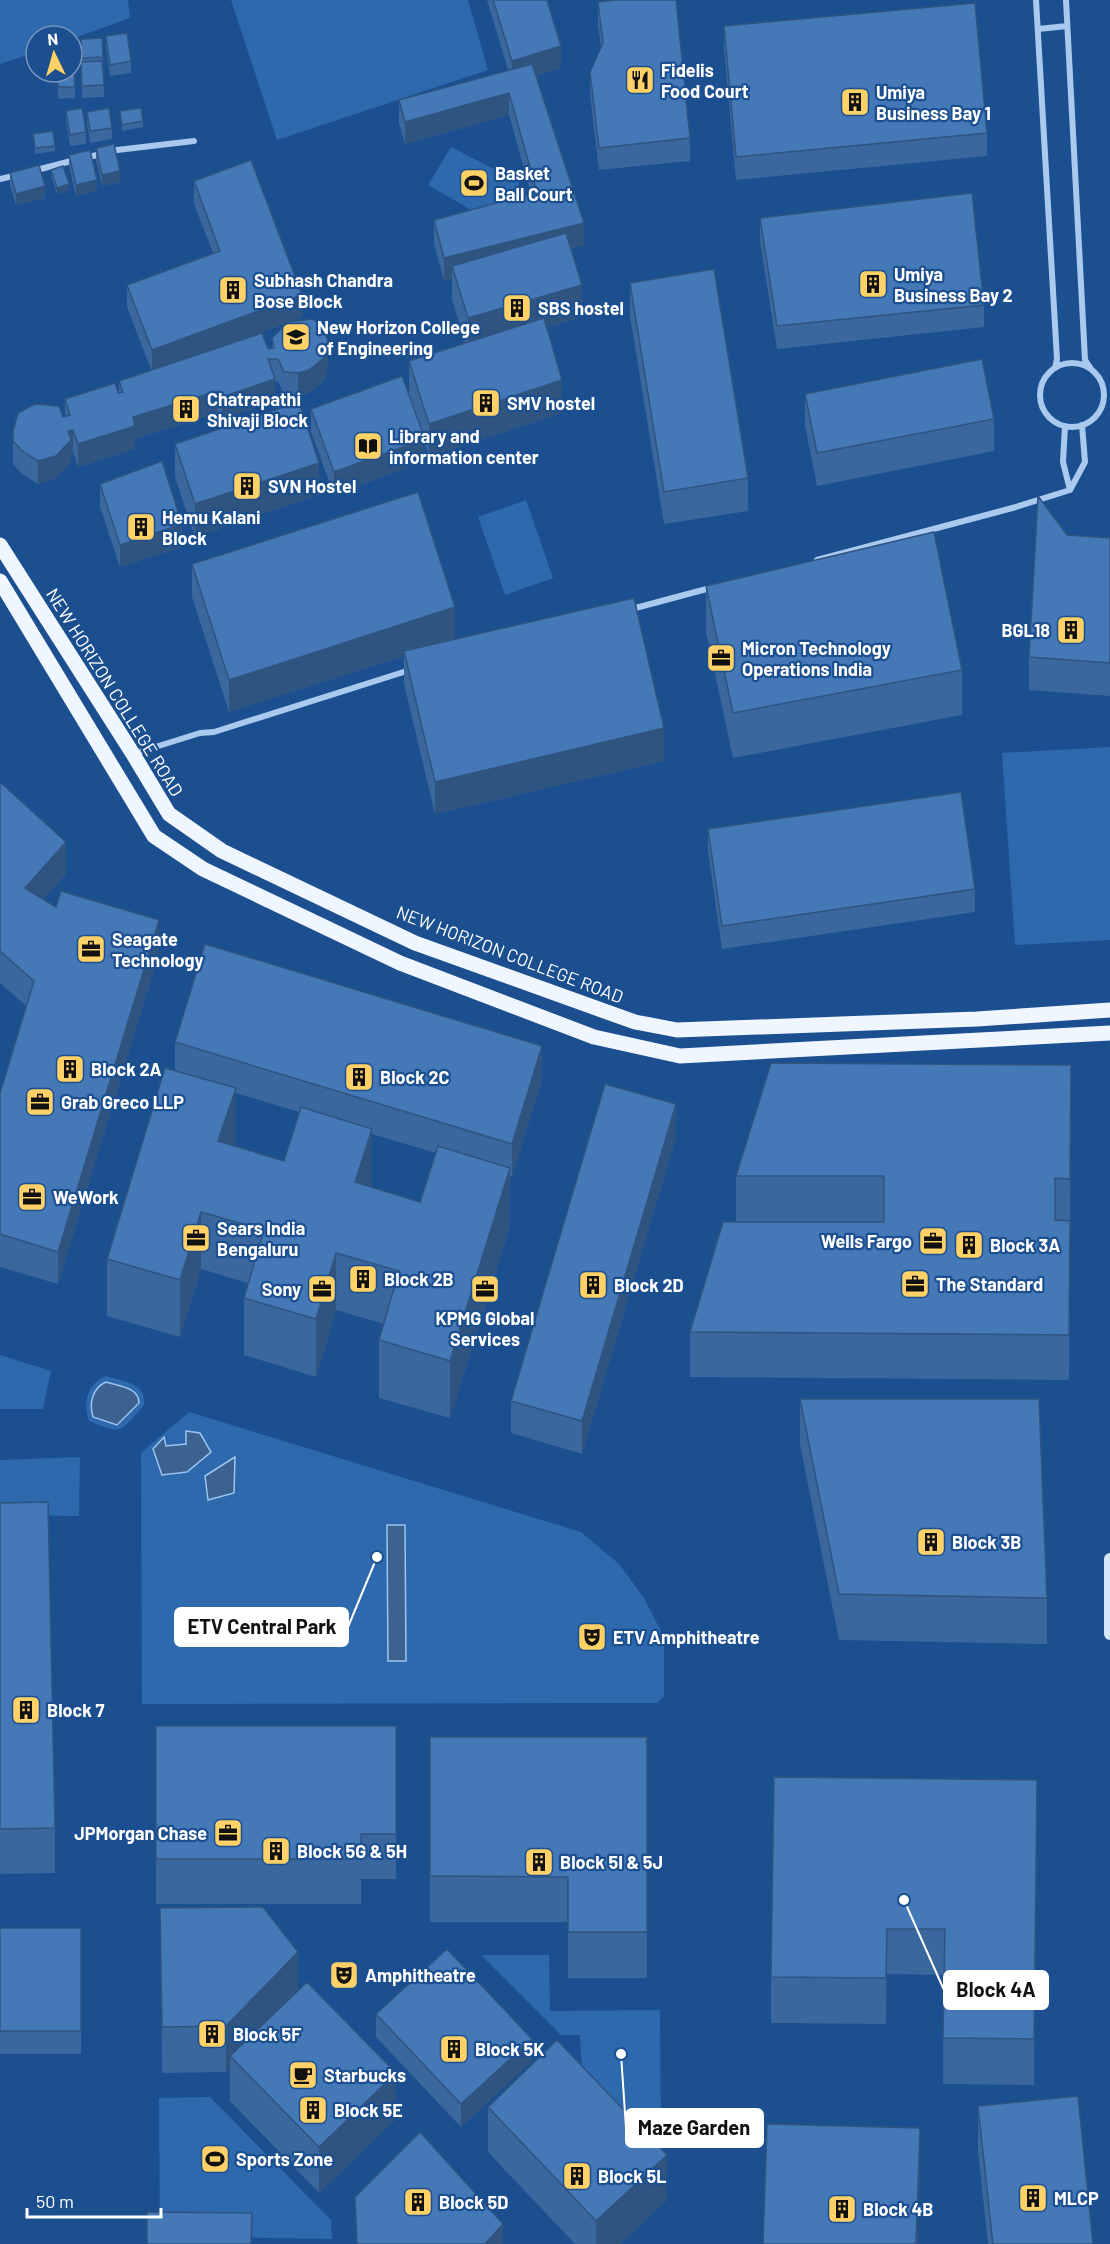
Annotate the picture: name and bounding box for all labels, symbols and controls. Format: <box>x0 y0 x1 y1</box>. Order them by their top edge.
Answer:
north arrow <box>24 24 84 84</box>
text: N <box>47 29 59 48</box>
place label: Fidelis Food Court <box>661 59 749 102</box>
restaurant icon: Fidelis Food Court <box>624 64 656 96</box>
place label: Umiya Business Bay 1 <box>876 81 991 124</box>
building icon: Umiya Business Bay 1 <box>839 86 871 118</box>
place label: Basket Ball Court <box>495 162 573 205</box>
sports icon: Basket Ball Court <box>458 167 490 199</box>
place label: Umiya Business Bay 2 <box>894 263 1013 306</box>
building icon: Umiya Business Bay 2 <box>857 268 889 300</box>
place label: Subhash Chandra Bose Block <box>254 269 393 312</box>
building icon: Subhash Chandra Bose Block <box>217 274 249 306</box>
building icon: SBS hostel <box>501 292 533 324</box>
place label: SBS hostel <box>538 297 624 319</box>
place label: New Horizon College of Engineering <box>317 316 480 359</box>
school or university icon: New Horizon College of Engineering <box>280 321 312 353</box>
building icon: SMV hostel <box>470 387 502 419</box>
place label: Chatrapathi Shivaji Block <box>207 388 309 431</box>
place label: SMV hostel <box>507 392 595 414</box>
building icon: Chatrapathi Shivaji Block <box>170 393 202 425</box>
place label: Library and information center <box>389 425 539 468</box>
library icon: Library and information center <box>352 430 384 462</box>
building icon: SVN Hostel <box>231 470 263 502</box>
place label: SVN Hostel <box>268 475 356 497</box>
place label: Hemu Kalani Block <box>162 506 261 549</box>
building icon: Hemu Kalani Block <box>125 511 157 543</box>
street label: NEW HORIZON COLLEGE ROAD <box>42 584 188 800</box>
building icon: BGL18 <box>1055 614 1087 646</box>
place label: BGL18 <box>1001 619 1050 641</box>
place label: Micron Technology Operations India <box>742 637 891 680</box>
office icon: Micron Technology Operations India <box>705 642 737 674</box>
street label: NEW HORIZON COLLEGE ROAD <box>393 901 627 1007</box>
place label: Seagate Technology <box>112 928 204 971</box>
office icon: Seagate Technology <box>75 933 107 965</box>
building icon: Block 2A <box>54 1053 86 1085</box>
place label: Block 2A <box>91 1058 162 1080</box>
building icon: Block 2C <box>343 1061 375 1093</box>
place label: Block 2C <box>380 1066 450 1088</box>
office icon: Grab Greco LLP <box>24 1086 56 1118</box>
place label: Grab Greco LLP <box>61 1091 184 1113</box>
office icon: WeWork <box>16 1181 48 1213</box>
place label: WeWork <box>53 1186 119 1208</box>
place label: Sears India Bengaluru <box>217 1217 305 1260</box>
office icon: Sears India Bengaluru <box>180 1222 212 1254</box>
office icon: Wells Fargo <box>917 1225 949 1257</box>
building icon: Block 3A <box>953 1229 985 1261</box>
place label: Wells Fargo <box>821 1230 912 1252</box>
place label: Block 3A <box>990 1234 1060 1256</box>
building icon: Block 2B <box>347 1263 379 1295</box>
place label: Block 2B <box>384 1268 454 1290</box>
office icon: The Standard <box>899 1268 931 1300</box>
building icon: Block 2D <box>577 1269 609 1301</box>
office icon: Sony <box>306 1273 338 1305</box>
office icon: KPMG Global Services <box>469 1273 501 1305</box>
place label: The Standard <box>936 1273 1043 1295</box>
place label: Block 2D <box>614 1274 684 1296</box>
place label: Sony <box>262 1278 301 1300</box>
place label: KPMG Global Services <box>435 1307 535 1350</box>
building icon: Block 3B <box>915 1526 947 1558</box>
place label: Block 3B <box>952 1531 1021 1553</box>
callout: ETV Central Park <box>175 1608 348 1646</box>
text: ETV Central Park <box>187 1614 337 1638</box>
theatre icon: ETV Amphitheatre <box>576 1621 608 1653</box>
place label: ETV Amphitheatre <box>613 1626 760 1648</box>
building icon: Block 7 <box>10 1694 42 1726</box>
place label: Block 7 <box>47 1699 104 1721</box>
office icon: JPMorgan Chase <box>212 1817 244 1849</box>
place label: JPMorgan Chase <box>74 1822 207 1844</box>
building icon: Block 5G & 5H <box>260 1835 292 1867</box>
place label: Block 5G & 5H <box>297 1840 407 1862</box>
building icon: Block 5I & 5J <box>523 1846 555 1878</box>
place label: Block 5I & 5J <box>560 1851 663 1873</box>
theatre icon: Amphitheatre <box>328 1959 360 1991</box>
place label: Amphitheatre <box>365 1964 476 1986</box>
callout: Block 4A <box>944 1971 1048 2009</box>
text: Block 4A <box>956 1977 1036 2001</box>
building icon: Block 5F <box>196 2018 228 2050</box>
place label: Block 5F <box>233 2023 301 2045</box>
building icon: Block 5K <box>438 2033 470 2065</box>
place label: Block 5K <box>475 2038 544 2060</box>
cafe icon: Starbucks <box>287 2059 319 2091</box>
place label: Starbucks <box>324 2064 406 2086</box>
building icon: Block 5E <box>297 2094 329 2126</box>
place label: Block 5E <box>334 2099 403 2121</box>
callout: Maze Garden <box>626 2109 763 2147</box>
text: Maze Garden <box>638 2115 750 2139</box>
sports icon: Sports Zone <box>199 2143 231 2175</box>
place label: Sports Zone <box>236 2148 333 2170</box>
building icon: Block 5L <box>561 2160 593 2192</box>
place label: Block 5L <box>598 2165 666 2187</box>
scale bar <box>27 2181 160 2219</box>
building icon: MLCP <box>1017 2182 1049 2214</box>
building icon: Block 5D <box>402 2186 434 2218</box>
place label: MLCP <box>1054 2187 1099 2209</box>
text: 50 m <box>36 2190 74 2212</box>
place label: Block 5D <box>439 2191 508 2213</box>
building icon: Block 4B <box>826 2193 858 2225</box>
place label: Block 4B <box>863 2198 934 2220</box>

